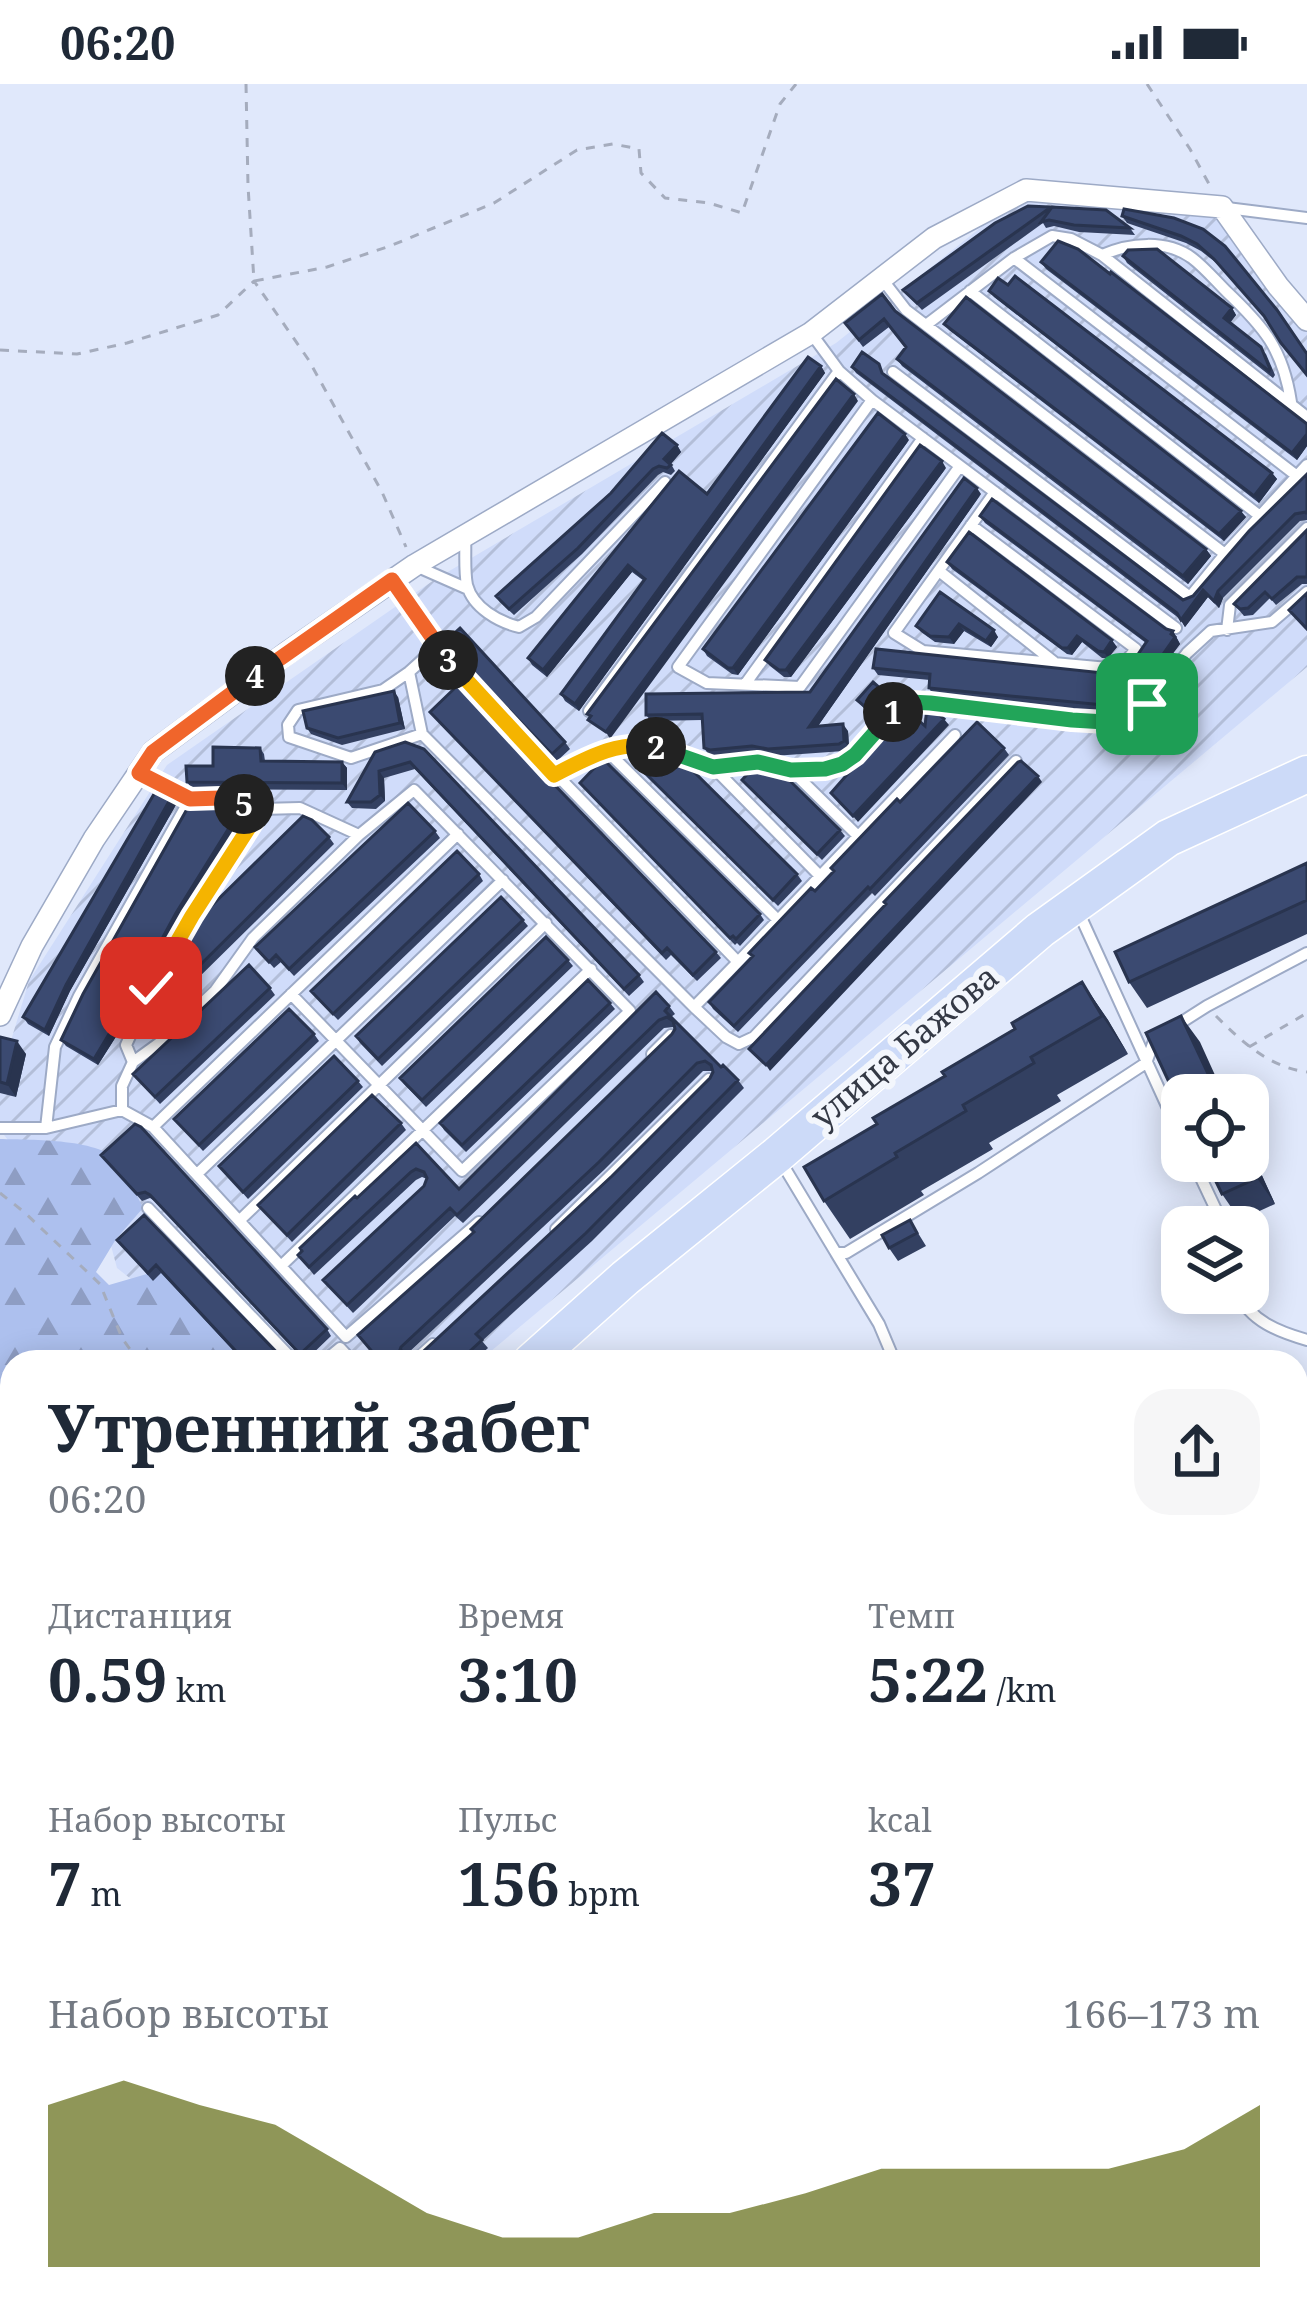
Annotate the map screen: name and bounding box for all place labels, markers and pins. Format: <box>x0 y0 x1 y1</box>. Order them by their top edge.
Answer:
pin: 3 <box>418 630 478 690</box>
pin: 4 <box>225 646 285 706</box>
pin <box>1096 653 1198 755</box>
pin: 1 <box>863 682 923 742</box>
pin: 2 <box>626 717 686 777</box>
pin: 5 <box>214 774 274 834</box>
pin <box>100 937 202 1039</box>

